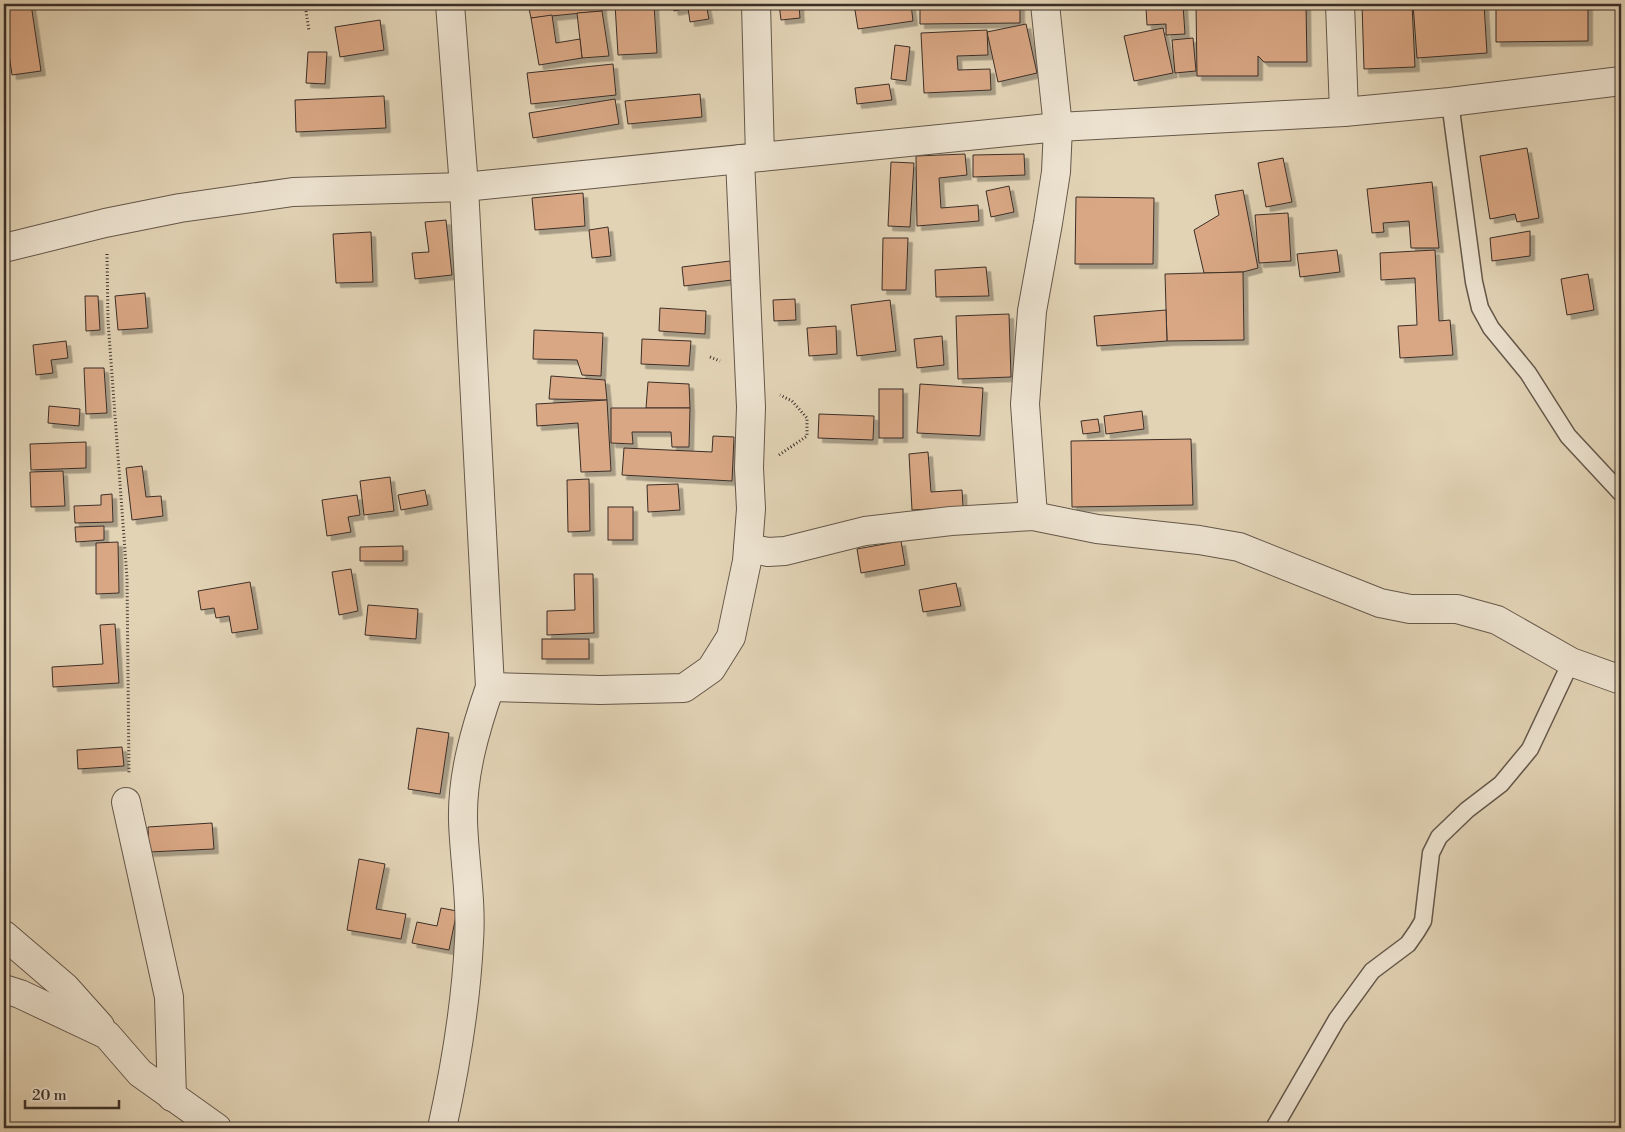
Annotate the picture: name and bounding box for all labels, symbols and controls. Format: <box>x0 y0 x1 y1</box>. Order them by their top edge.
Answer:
scale bar <box>25 1077 119 1109</box>
text: 20 m <box>32 1086 67 1105</box>

